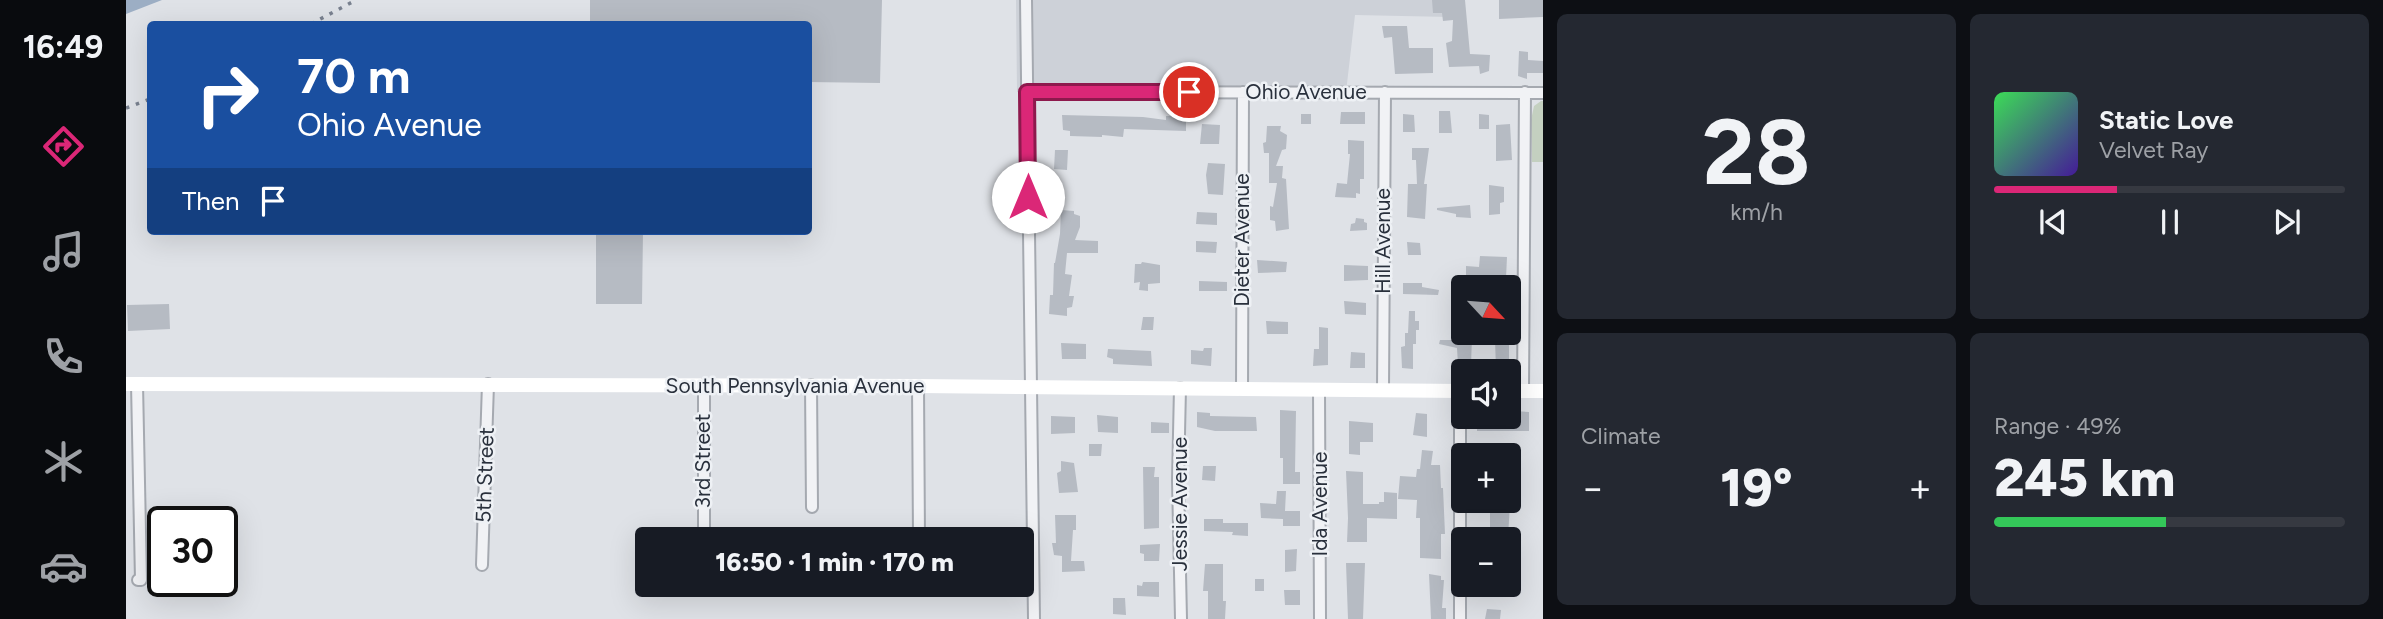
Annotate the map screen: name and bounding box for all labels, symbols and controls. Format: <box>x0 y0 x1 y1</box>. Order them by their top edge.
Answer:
text: 16:49 <box>23 28 103 66</box>
text: 70 m <box>297 46 410 105</box>
icon: right <box>182 49 273 140</box>
pin <box>1159 62 1219 122</box>
icon: arrive <box>1170 73 1208 111</box>
street label: Ohio Avenue <box>1245 79 1367 104</box>
text: 28 <box>1702 98 1811 207</box>
text: Static Love <box>2099 104 2233 136</box>
text: Ohio Avenue <box>297 106 482 144</box>
icon: directions <box>39 122 88 171</box>
text: Velvet Ray <box>2099 136 2208 164</box>
position arrow <box>991 160 1065 234</box>
street label: Dieter Avenue <box>1229 173 1254 307</box>
icon: arrive <box>254 182 292 220</box>
text: Then <box>182 185 240 217</box>
street label: Hill Avenue <box>1370 188 1395 294</box>
text: km/h <box>1730 198 1783 226</box>
icon: previous <box>2034 203 2072 241</box>
icon: pause <box>2151 203 2189 241</box>
icon: next <box>2268 203 2306 241</box>
icon: music <box>39 227 88 276</box>
north arrow <box>1451 275 1521 345</box>
map controls <box>1451 275 1521 597</box>
icon: phone <box>39 332 88 381</box>
button: sound <box>1451 359 1521 429</box>
street label: South Pennsylvania Avenue <box>666 373 924 398</box>
text: Range · 49% <box>1994 412 2122 440</box>
street label: 3rd Street <box>690 414 715 508</box>
text: Climate <box>1581 422 1660 450</box>
street label: 5th Street <box>470 427 499 523</box>
icon: climate <box>39 437 88 486</box>
street label: Jessie Avenue <box>1167 437 1192 571</box>
button: + <box>1451 443 1521 513</box>
text: 245 km <box>1994 447 2175 509</box>
street label: Ida Avenue <box>1307 452 1332 556</box>
text: 19° <box>1720 457 1793 519</box>
text: − <box>1581 465 1605 511</box>
text: + <box>1908 465 1932 511</box>
speed limit sign: 30 <box>147 506 238 597</box>
button: − <box>1451 527 1521 597</box>
icon: car <box>39 542 88 591</box>
text: 16:50 · 1 min · 170 m <box>715 546 954 578</box>

